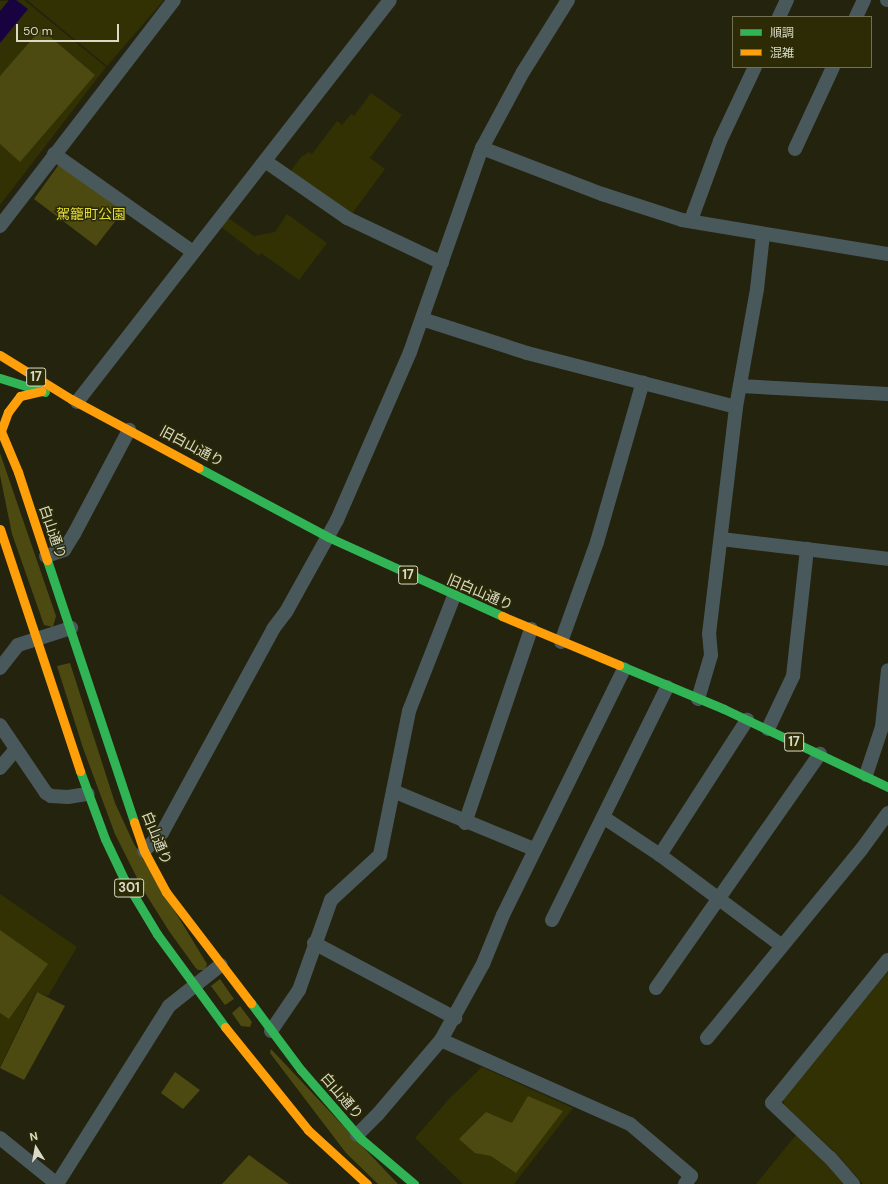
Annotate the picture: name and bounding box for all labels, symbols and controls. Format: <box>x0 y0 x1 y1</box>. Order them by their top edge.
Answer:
scale bar <box>18 16 121 42</box>
legend <box>732 16 872 68</box>
text: 50 m <box>23 23 52 39</box>
text: 順調 <box>770 25 794 41</box>
text: 混雑 <box>770 45 794 61</box>
park label: 駕籠町公園 <box>56 206 126 222</box>
road number: 17 <box>26 366 46 388</box>
street label: 旧白山通り <box>157 422 227 470</box>
street label: 白山通り <box>36 503 70 561</box>
road number: 17 <box>398 564 418 586</box>
street label: 旧白山通り <box>445 571 515 613</box>
road number: 17 <box>784 731 804 753</box>
street label: 白山通り <box>139 809 175 867</box>
road number: 301 <box>114 877 144 899</box>
street label: 白山通り <box>317 1069 367 1123</box>
north arrow <box>16 1128 56 1168</box>
text: N <box>28 1129 39 1144</box>

